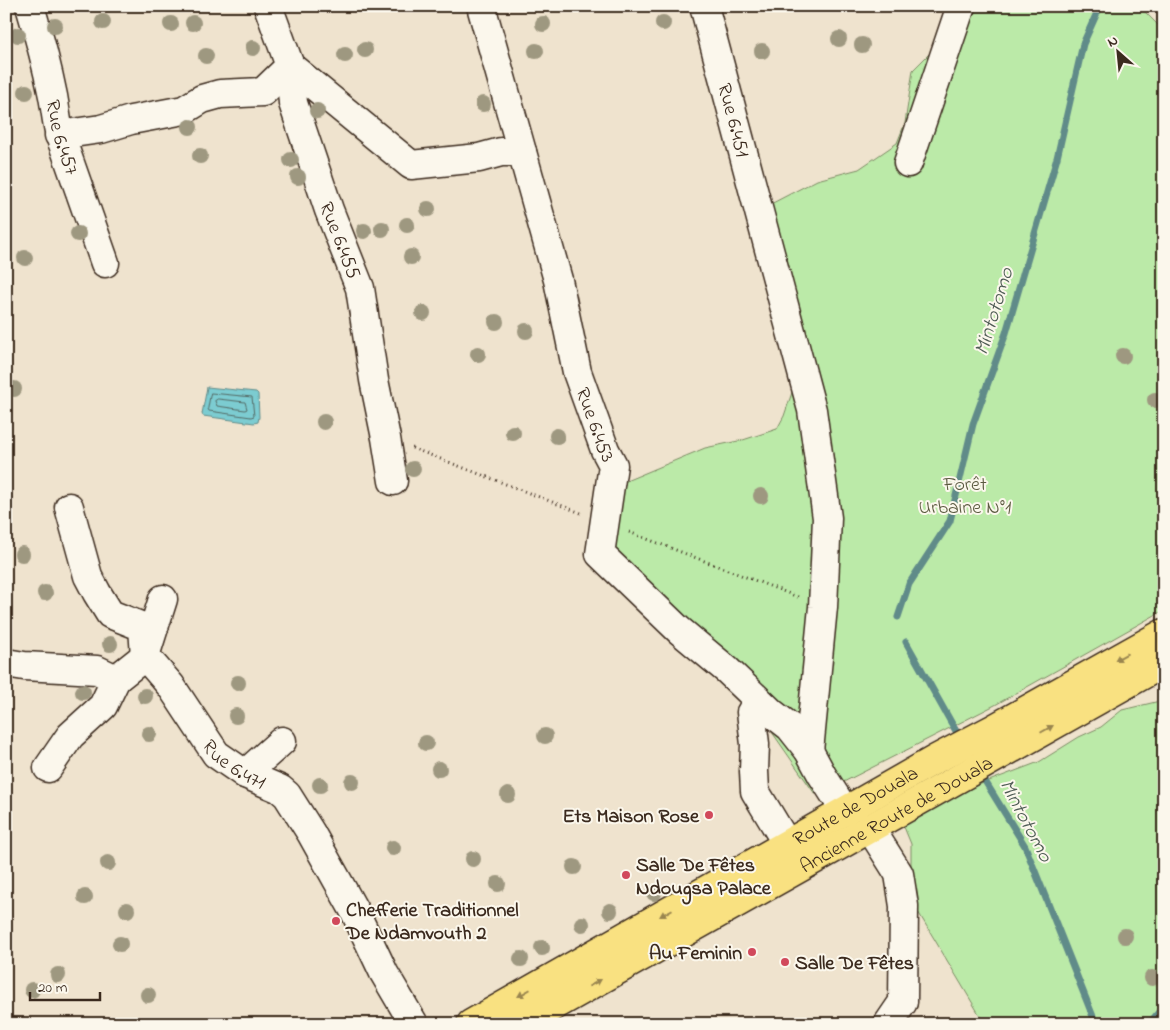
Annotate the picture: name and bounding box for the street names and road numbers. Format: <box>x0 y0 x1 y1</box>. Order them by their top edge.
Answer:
street label: Rue 6.451 <box>708 80 756 161</box>
street label: Rue 6.457 <box>37 98 85 179</box>
street label: Rue 6.455 <box>310 198 367 283</box>
street label: Rue 6.453 <box>567 384 621 468</box>
street label: Rue 6.471 <box>193 735 270 798</box>
street label: Ancienne Route de Douala <box>795 750 999 882</box>
street label: Route de Douala <box>788 760 924 855</box>

